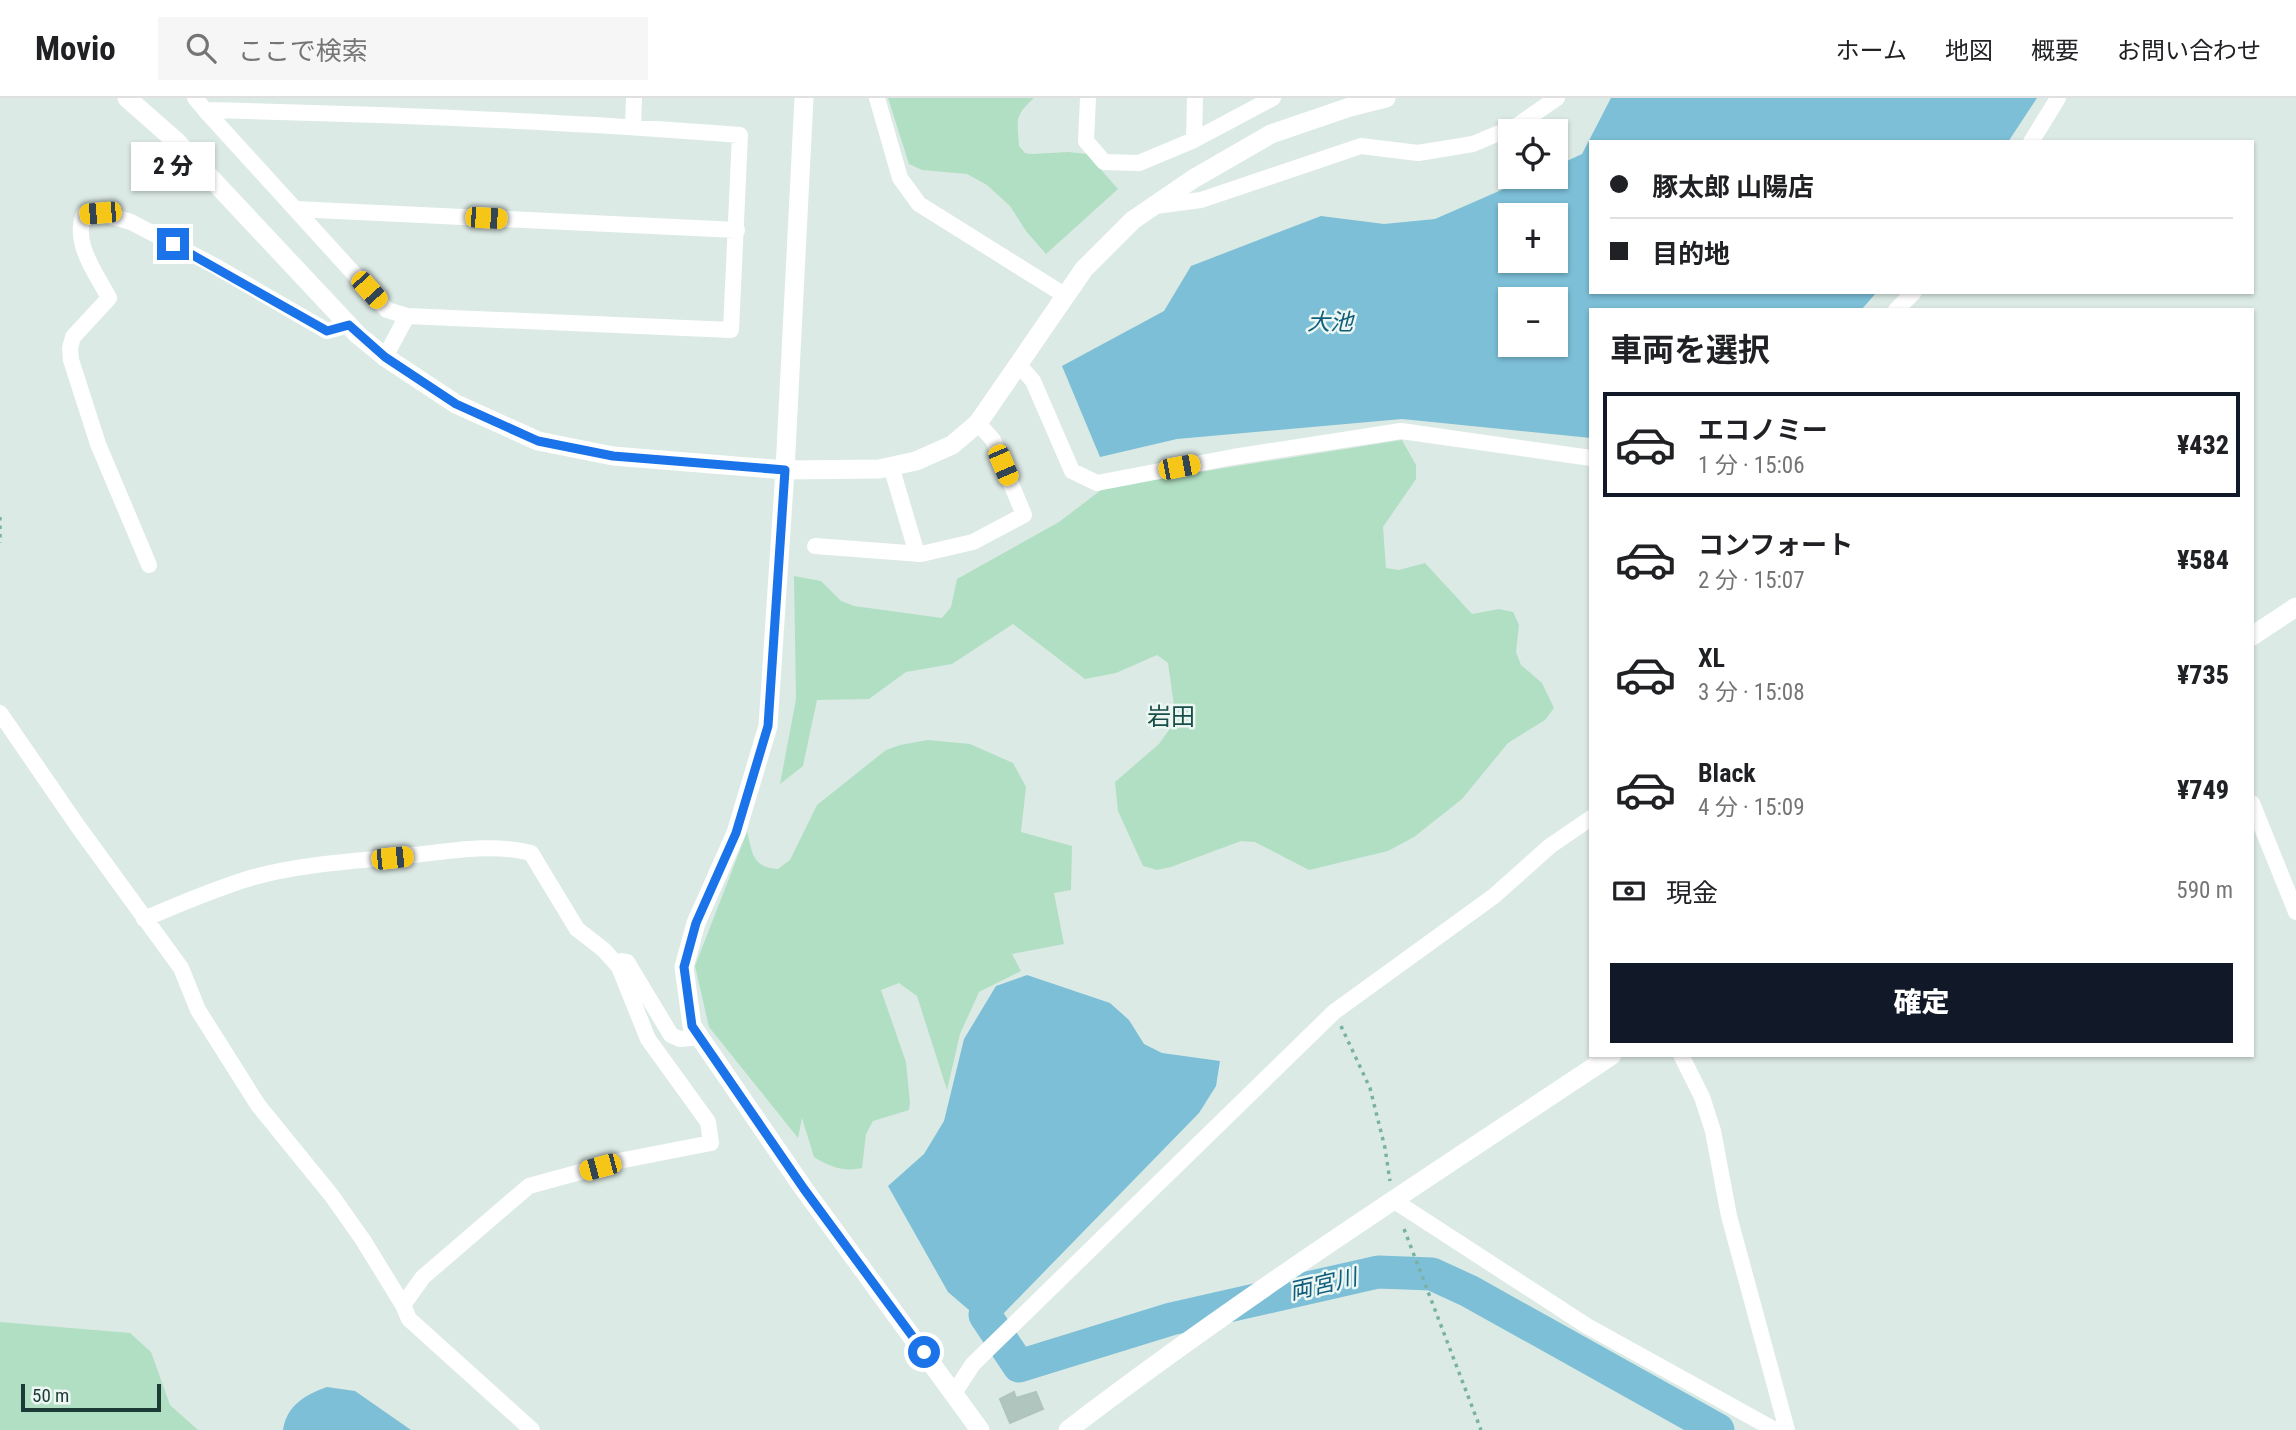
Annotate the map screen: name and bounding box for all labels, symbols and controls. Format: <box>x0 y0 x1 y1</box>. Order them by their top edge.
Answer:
search box <box>158 17 648 80</box>
text: Movio <box>35 29 116 68</box>
icon: search <box>182 29 220 67</box>
text: ここで検索 <box>238 36 368 66</box>
text: ホーム <box>1836 37 1907 65</box>
text: 地図 <box>1945 37 1993 65</box>
text: 概要 <box>2031 37 2079 65</box>
text: お問い合わせ <box>2117 37 2261 65</box>
map controls <box>1498 119 1568 357</box>
button: locate <box>1498 119 1568 189</box>
callout: 2 分 <box>131 142 215 192</box>
text: 2 分 <box>153 153 193 180</box>
text: 豚太郎 山陽店 <box>1652 172 1814 202</box>
car <box>79 201 122 225</box>
button: + <box>1498 203 1568 273</box>
car <box>465 206 508 230</box>
route end <box>157 228 189 260</box>
text: 目的地 <box>1652 239 1730 269</box>
car <box>348 267 391 313</box>
button: − <box>1498 287 1568 357</box>
water label: 大池 <box>1307 309 1355 336</box>
text: 車両を選択 <box>1610 331 1770 369</box>
icon: car <box>1614 413 1677 476</box>
text: エコノミー <box>1698 415 1828 445</box>
text: ¥432 <box>2177 430 2229 460</box>
car <box>986 442 1021 488</box>
text: 1 分 · 15:06 <box>1698 452 1805 479</box>
car <box>1157 453 1202 481</box>
icon: car <box>1614 528 1677 591</box>
text: コンフォート <box>1698 530 1853 560</box>
text: ¥584 <box>2177 545 2229 575</box>
text: 2 分 · 15:07 <box>1698 567 1805 594</box>
icon: car <box>1614 643 1677 706</box>
text: XL <box>1698 643 1725 673</box>
text: ¥735 <box>2177 660 2229 690</box>
text: 3 分 · 15:08 <box>1698 679 1805 706</box>
district label: 岩田 <box>1147 703 1195 731</box>
icon: car <box>1614 758 1677 821</box>
text: Black <box>1698 758 1756 788</box>
text: ¥749 <box>2177 775 2229 805</box>
text: 4 分 · 15:09 <box>1698 794 1805 821</box>
car <box>371 845 414 871</box>
icon: cash <box>1610 872 1648 910</box>
text: 590 m <box>2176 877 2233 904</box>
text: 現金 <box>1666 878 1718 908</box>
button: 確定 <box>1610 963 2233 1043</box>
car <box>577 1151 624 1183</box>
water label: 両宮川 <box>1286 1263 1363 1305</box>
route start <box>908 1336 940 1368</box>
scale bar <box>21 1381 161 1413</box>
text: 50 m <box>32 1384 69 1407</box>

